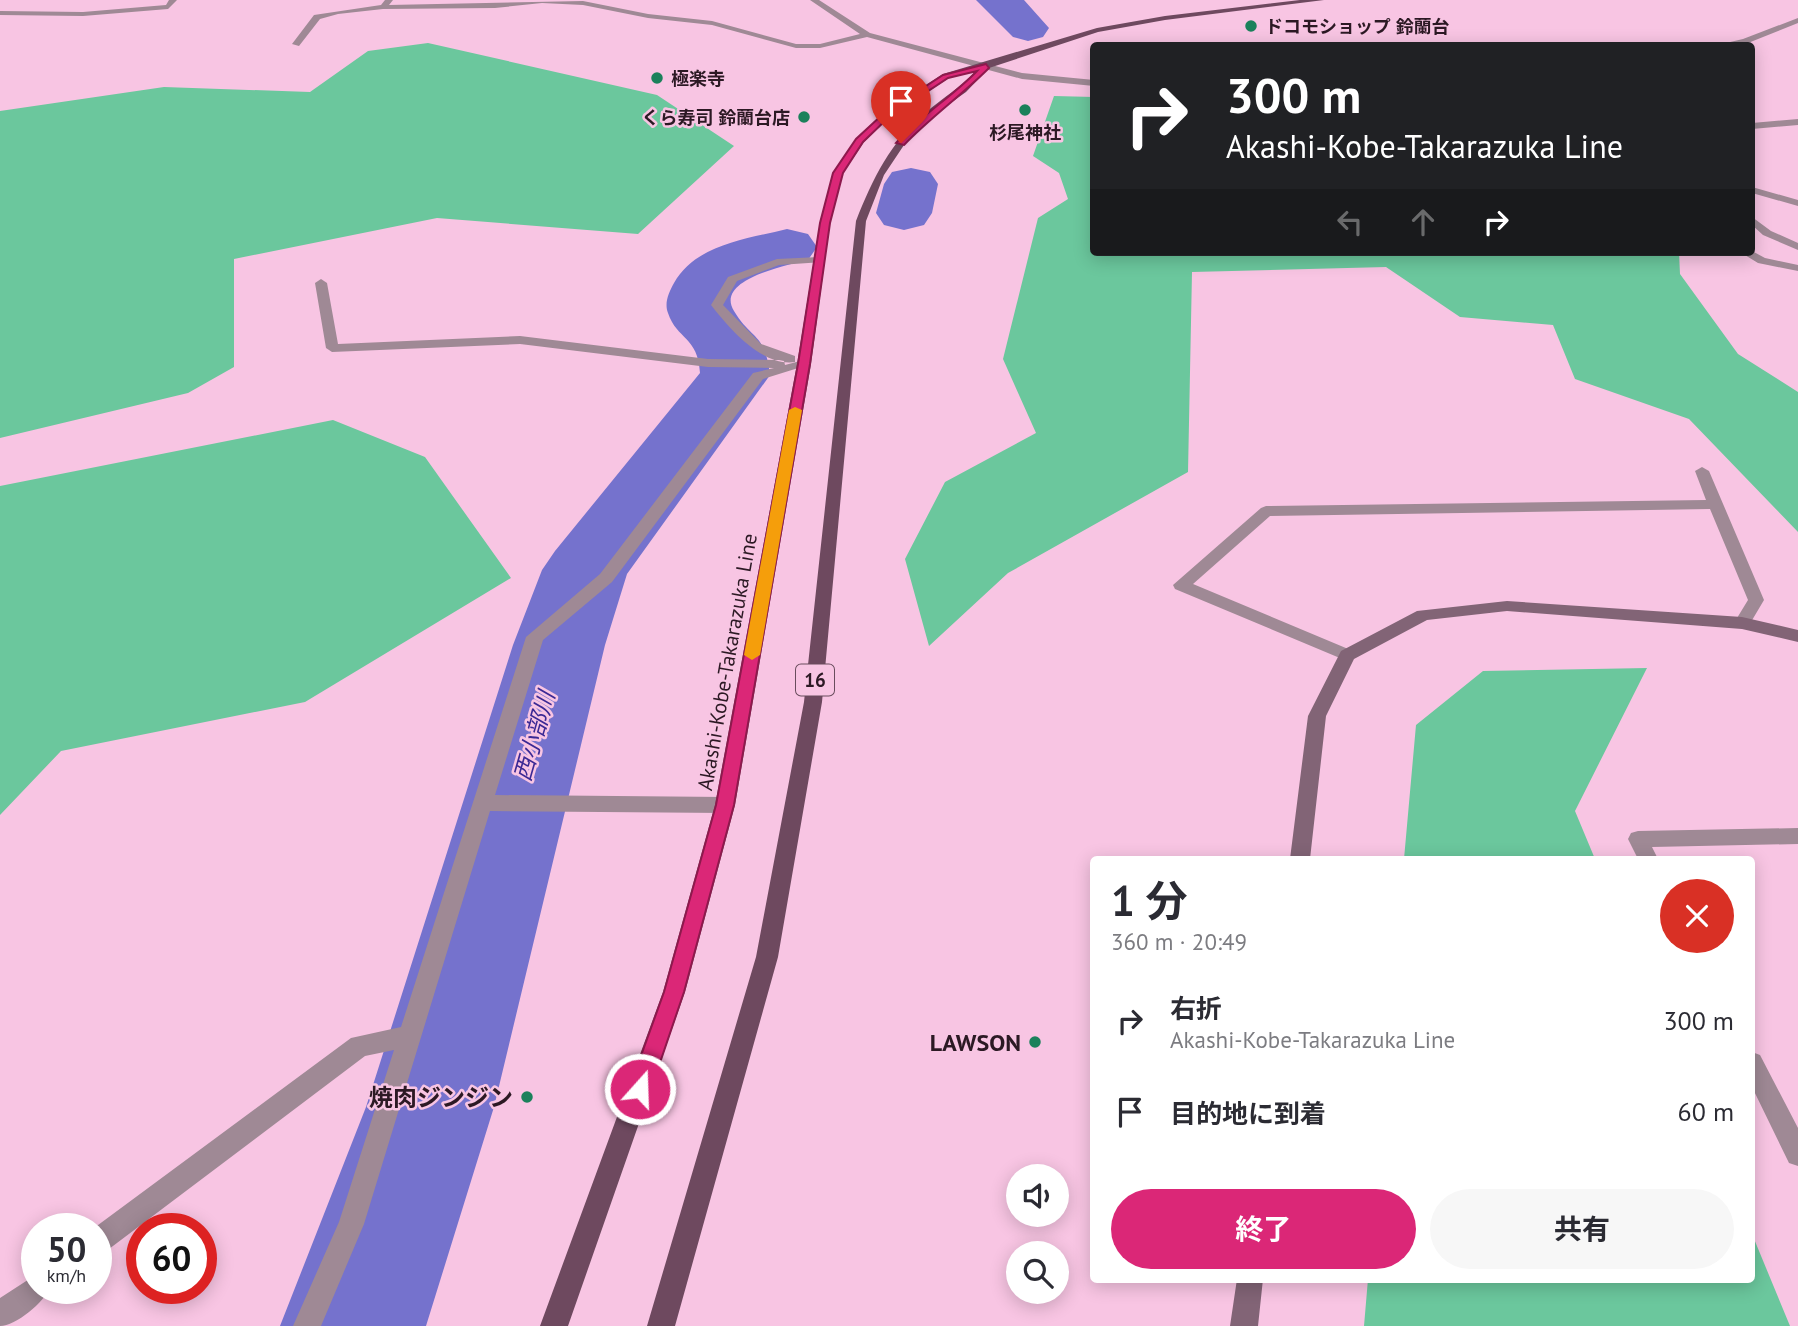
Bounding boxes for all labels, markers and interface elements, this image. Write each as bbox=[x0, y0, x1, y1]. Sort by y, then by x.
place label: ドコモショップ 鈴蘭台 bbox=[1265, 15, 1450, 38]
marker: ドコモショップ 鈴蘭台 bbox=[1243, 18, 1259, 34]
text: 300 m bbox=[1226, 63, 1361, 127]
place label: 極楽寺 bbox=[671, 67, 725, 90]
marker: 極楽寺 bbox=[649, 70, 665, 86]
icon: right bbox=[1111, 70, 1202, 161]
pin bbox=[871, 71, 931, 143]
icon: arrive bbox=[882, 82, 920, 120]
marker: 杉尾神社 bbox=[1017, 102, 1033, 118]
place label: くら寿司 鈴蘭台店 bbox=[641, 106, 790, 129]
marker: くら寿司 鈴蘭台店 bbox=[796, 109, 812, 125]
place label: 杉尾神社 bbox=[989, 121, 1061, 144]
text: Akashi-Kobe-Takarazuka Line bbox=[1226, 125, 1623, 167]
icon: left bbox=[1331, 203, 1369, 241]
icon: ahead bbox=[1404, 203, 1442, 241]
icon: right bbox=[1477, 203, 1515, 241]
street label: Akashi-Kobe-Takarazuka Line bbox=[691, 531, 763, 793]
road number: 16 bbox=[796, 664, 834, 695]
water label: 西小部川 bbox=[507, 685, 561, 784]
text: 1 分 bbox=[1111, 873, 1187, 928]
button: close bbox=[1660, 879, 1734, 953]
text: 360 m · 20:49 bbox=[1111, 927, 1247, 956]
text: 右折 bbox=[1170, 992, 1222, 1025]
icon: right bbox=[1111, 1002, 1149, 1040]
text: 300 m bbox=[1663, 1004, 1734, 1037]
text: Akashi-Kobe-Takarazuka Line bbox=[1170, 1025, 1455, 1054]
place label: LAWSON bbox=[930, 1027, 1021, 1058]
marker: LAWSON bbox=[1027, 1034, 1043, 1050]
position arrow bbox=[603, 1052, 677, 1126]
place label: 焼肉ジンジン bbox=[369, 1082, 513, 1113]
marker: 焼肉ジンジン bbox=[519, 1089, 535, 1105]
icon: arrive bbox=[1111, 1093, 1149, 1131]
text: 60 m bbox=[1678, 1095, 1734, 1128]
text: 目的地に到着 bbox=[1170, 1097, 1326, 1130]
map controls bbox=[1006, 1164, 1069, 1304]
button: sound bbox=[1006, 1164, 1069, 1227]
button: 終了 bbox=[1111, 1189, 1416, 1269]
button: 共有 bbox=[1430, 1189, 1734, 1269]
speed limit sign: 60 bbox=[126, 1213, 217, 1304]
text: 50 bbox=[47, 1226, 86, 1272]
button: search bbox=[1006, 1241, 1069, 1304]
text: km/h bbox=[47, 1264, 86, 1287]

